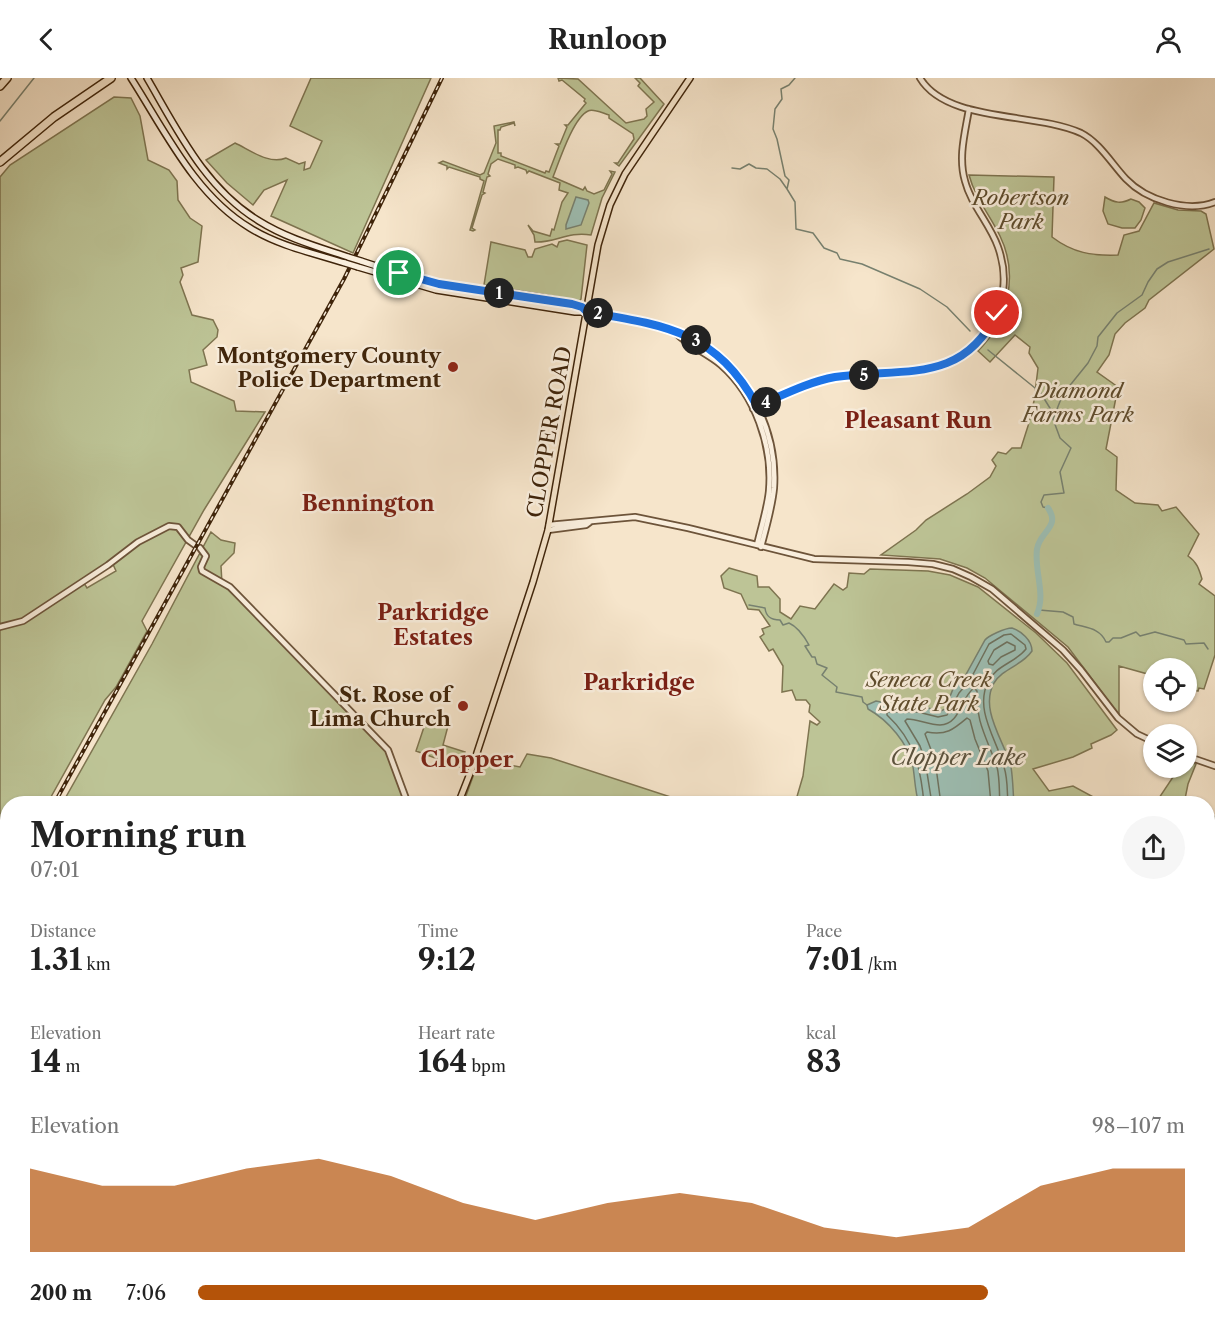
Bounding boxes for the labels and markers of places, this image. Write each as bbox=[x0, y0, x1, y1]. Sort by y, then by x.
pin bbox=[373, 247, 424, 298]
pin: 1 bbox=[484, 278, 514, 308]
pin bbox=[971, 287, 1022, 338]
pin: 2 bbox=[583, 298, 613, 328]
pin: 3 bbox=[681, 325, 711, 355]
place label: Montgomery County Police Department bbox=[217, 343, 442, 392]
marker: Montgomery County Police Department bbox=[446, 360, 460, 374]
pin: 5 bbox=[849, 360, 879, 390]
pin: 4 bbox=[751, 387, 781, 417]
place label: St. Rose of Lima Church bbox=[310, 682, 454, 731]
marker: St. Rose of Lima Church bbox=[456, 699, 470, 713]

